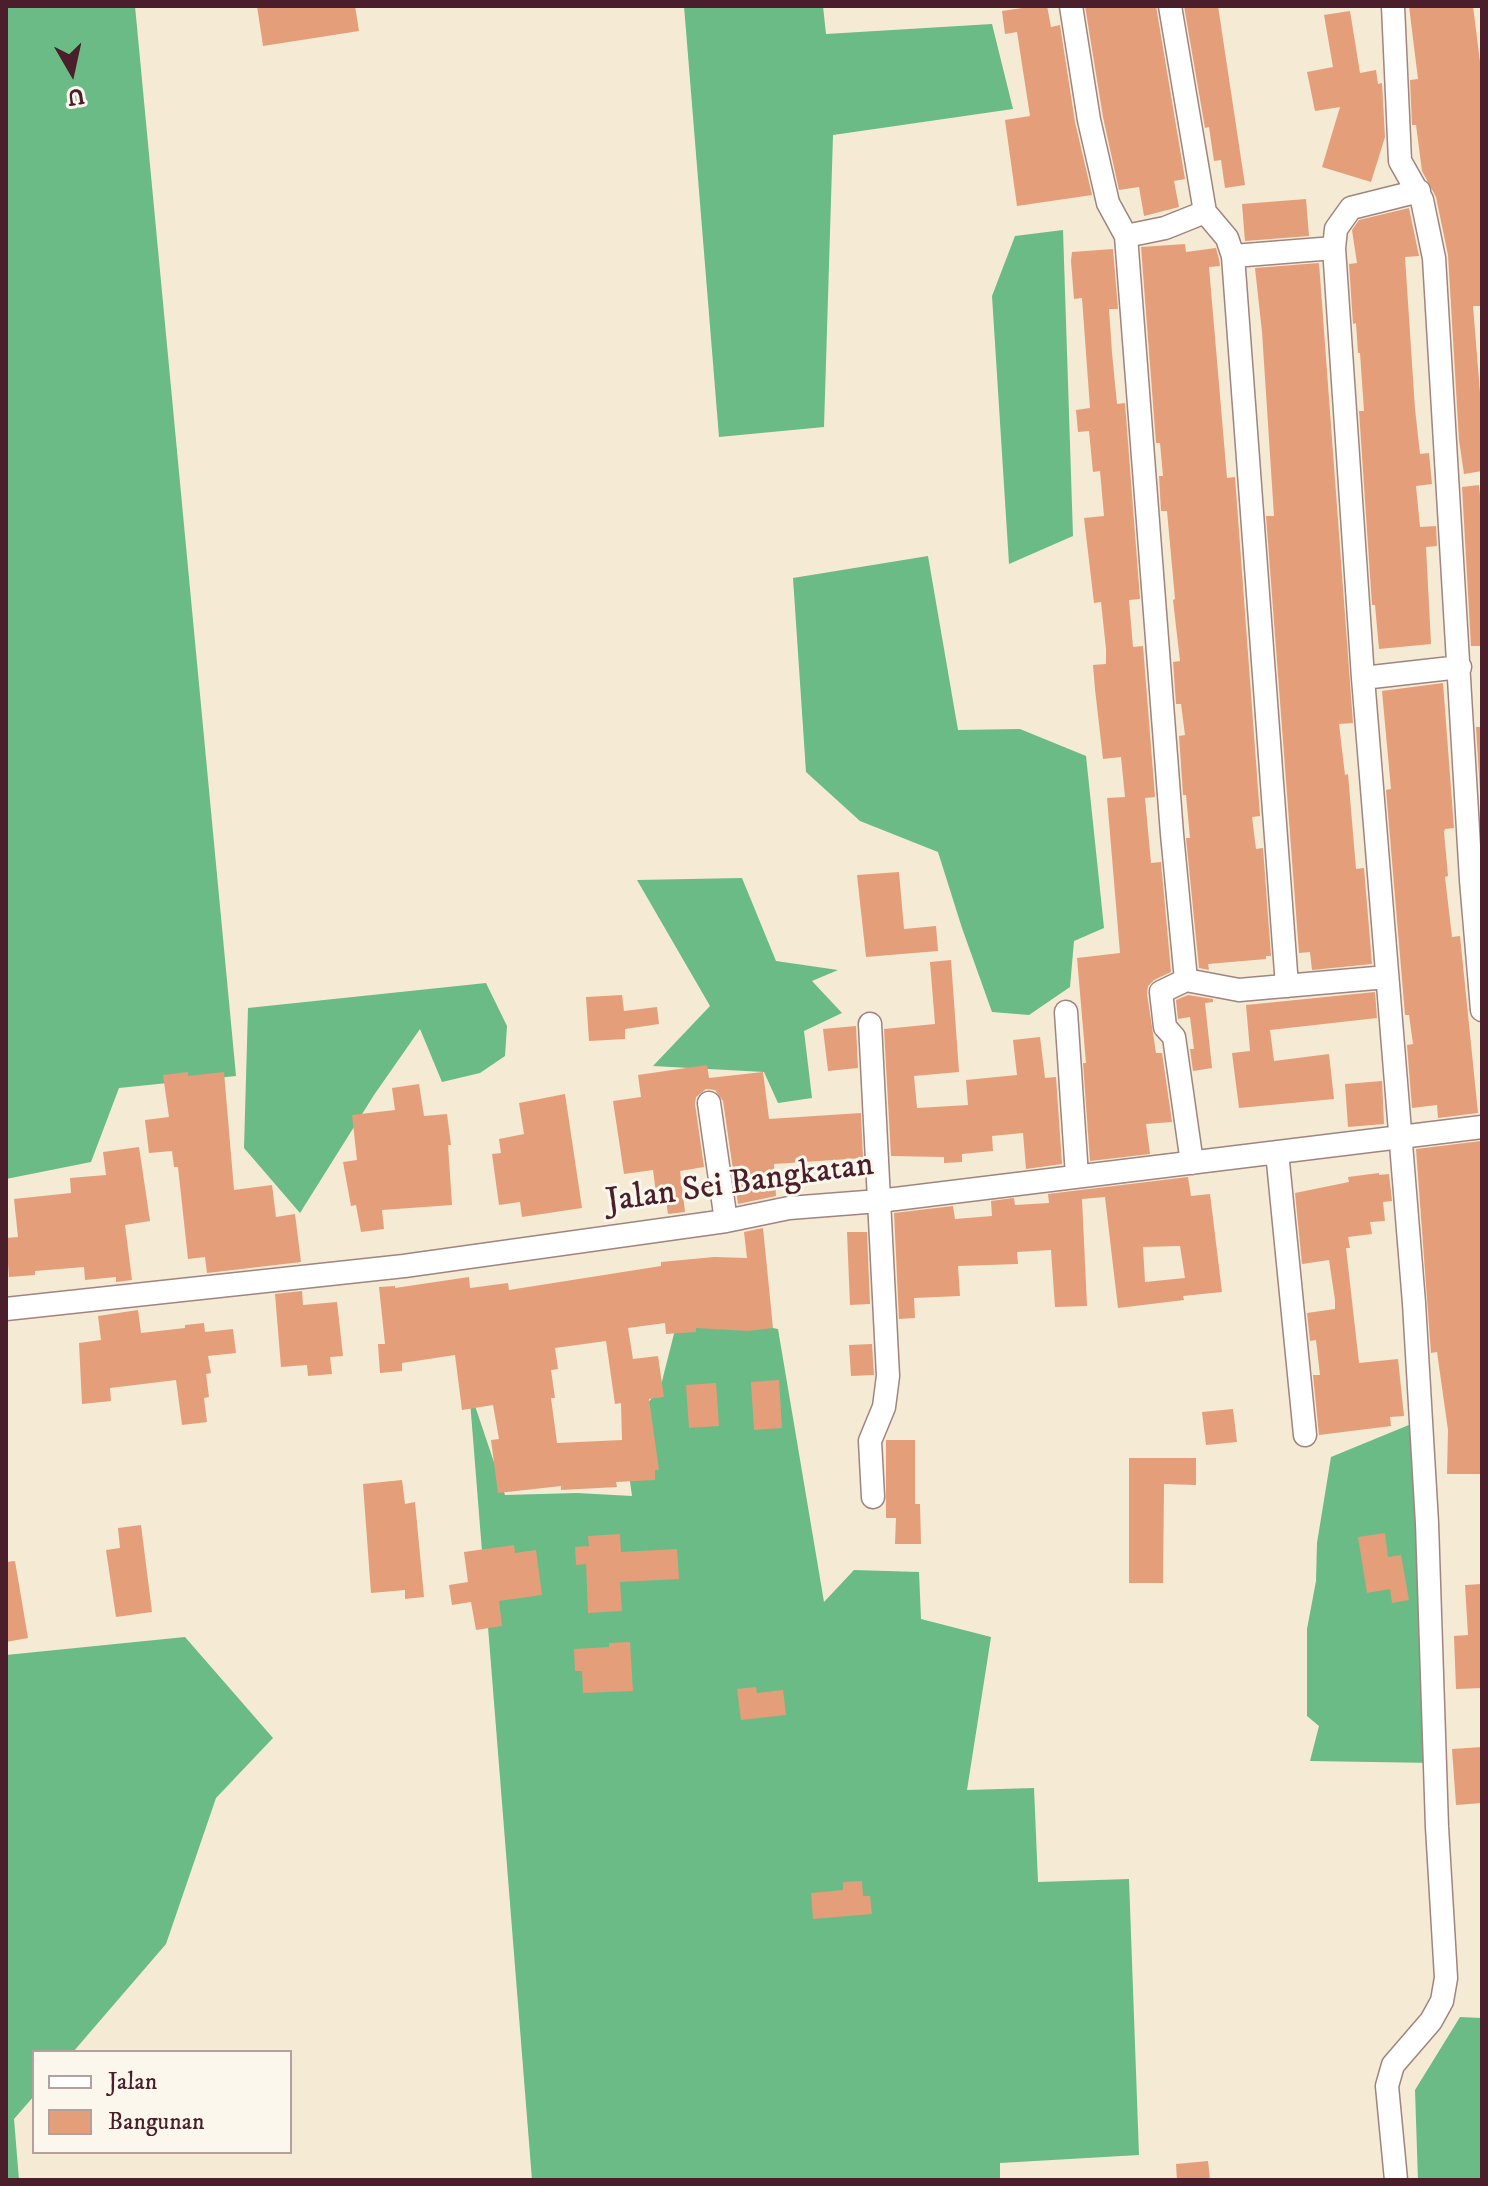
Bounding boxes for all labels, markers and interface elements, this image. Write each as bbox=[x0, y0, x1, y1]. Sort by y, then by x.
north arrow bbox=[32, 32, 112, 112]
text: U bbox=[65, 82, 86, 111]
street label: Jalan Sei Bangkatan bbox=[604, 1146, 876, 1224]
legend bbox=[32, 2050, 292, 2154]
text: Jalan bbox=[108, 2067, 157, 2097]
text: Bangunan bbox=[108, 2107, 204, 2137]

